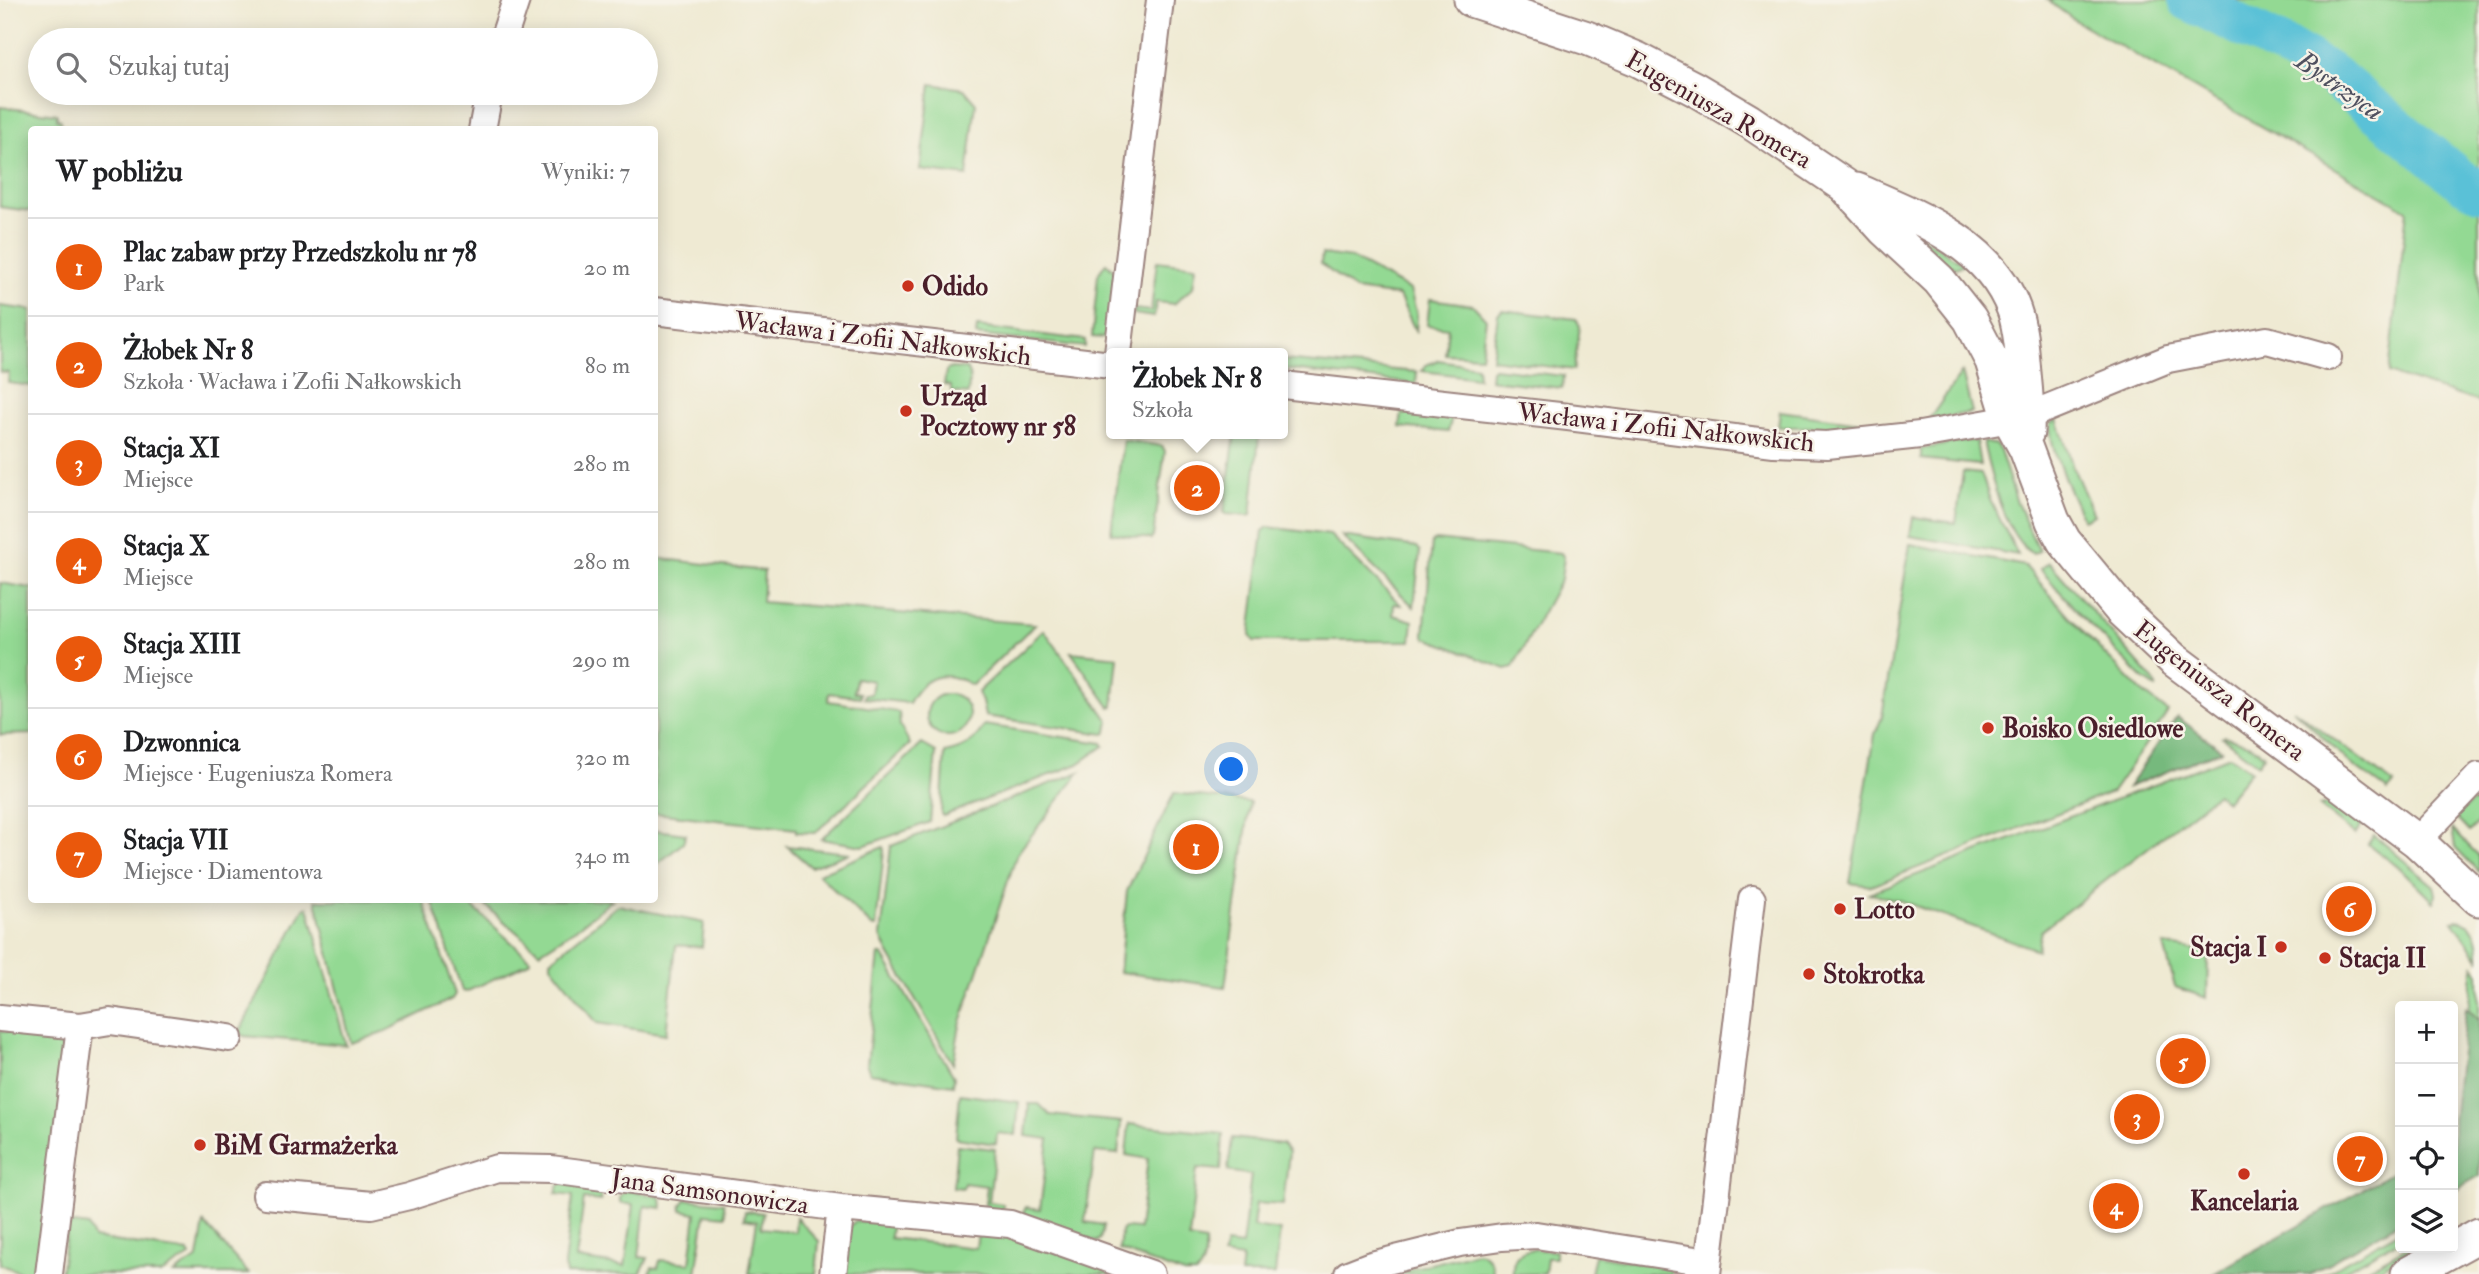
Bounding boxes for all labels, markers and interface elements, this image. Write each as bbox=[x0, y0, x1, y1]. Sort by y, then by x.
search box bbox=[28, 28, 658, 105]
water label: Bystrzyca bbox=[2287, 42, 2390, 129]
street label: Eugeniusza Romera bbox=[1620, 44, 1817, 176]
icon: search bbox=[52, 48, 90, 86]
text: Szukaj tutaj bbox=[108, 51, 230, 83]
text: W pobliżu bbox=[56, 153, 183, 190]
text: Wyniki: 7 bbox=[541, 157, 630, 186]
text: Plac zabaw przy Przedszkolu nr 78 bbox=[123, 237, 477, 269]
text: 1 bbox=[75, 253, 83, 282]
text: 20 m bbox=[584, 253, 630, 282]
text: Park bbox=[123, 269, 165, 298]
place label: Odido bbox=[922, 271, 989, 303]
marker: Odido bbox=[900, 278, 916, 294]
street label: Wacława i Zofii Nałkowskich bbox=[732, 305, 1033, 373]
text: Żłobek Nr 8 bbox=[123, 335, 253, 367]
popup bbox=[1106, 348, 1288, 439]
text: 2 bbox=[73, 351, 85, 380]
text: 80 m bbox=[585, 351, 630, 380]
text: Żłobek Nr 8 bbox=[1132, 363, 1262, 395]
text: Szkoła · Wacława i Zofii Nałkowskich bbox=[123, 367, 462, 396]
place label: Urząd Pocztowy nr 58 bbox=[920, 381, 1076, 444]
text: Szkoła bbox=[1132, 395, 1193, 424]
street label: Wacława i Zofii Nałkowskich bbox=[1515, 396, 1816, 460]
marker: Urząd Pocztowy nr 58 bbox=[898, 403, 914, 419]
text: Stacja XI bbox=[123, 433, 220, 465]
text: 3 bbox=[75, 449, 83, 478]
text: 280 m bbox=[573, 449, 630, 478]
pin: 2 bbox=[1174, 462, 1220, 514]
text: Miejsce bbox=[123, 465, 193, 494]
text: Stacja X bbox=[123, 531, 209, 563]
text: 4 bbox=[73, 547, 85, 576]
text: 280 m bbox=[573, 547, 630, 576]
text: Miejsce bbox=[123, 563, 193, 592]
street label: Eugeniusza Romera bbox=[2127, 614, 2312, 768]
text: Stacja XIII bbox=[123, 629, 241, 661]
text: 5 bbox=[74, 645, 84, 674]
text: 290 m bbox=[572, 645, 630, 674]
text: Miejsce bbox=[123, 661, 193, 690]
place label: Boisko Osiedlowe bbox=[2002, 713, 2184, 745]
marker: Boisko Osiedlowe bbox=[1980, 720, 1996, 736]
text: Dzwonnica bbox=[123, 727, 240, 759]
text: 6 bbox=[73, 743, 85, 772]
text: 320 m bbox=[575, 743, 630, 772]
your location bbox=[1214, 752, 1248, 786]
text: Miejsce · Eugeniusza Romera bbox=[123, 759, 392, 788]
pin: 1 bbox=[1173, 821, 1219, 873]
text: Stacja VII bbox=[123, 825, 229, 857]
text: 7 bbox=[74, 841, 84, 870]
text: 340 m bbox=[574, 841, 630, 870]
text: Miejsce · Diamentowa bbox=[123, 857, 323, 886]
pin: 6 bbox=[2326, 883, 2372, 935]
place label: Lotto bbox=[1854, 894, 1915, 926]
marker: Lotto bbox=[1832, 901, 1848, 917]
place label: Stacja I bbox=[2190, 932, 2267, 964]
marker: Stacja I bbox=[2273, 939, 2289, 955]
place label: Stacja II bbox=[2339, 943, 2426, 975]
marker: Stacja II bbox=[2317, 950, 2333, 966]
place label: Stokrotka bbox=[1823, 959, 1925, 991]
marker: Stokrotka bbox=[1801, 966, 1817, 982]
map controls bbox=[2395, 1001, 2458, 1253]
button: + bbox=[2395, 1001, 2458, 1064]
pin: 5 bbox=[2160, 1035, 2206, 1087]
button: − bbox=[2395, 1064, 2458, 1127]
pin: 3 bbox=[2114, 1091, 2160, 1143]
button: locate bbox=[2395, 1127, 2458, 1190]
place label: BiM Garmażerka bbox=[214, 1130, 399, 1162]
pin: 7 bbox=[2337, 1133, 2383, 1185]
marker: BiM Garmażerka bbox=[192, 1137, 208, 1153]
street label: Jana Samsonowicza bbox=[608, 1162, 811, 1222]
marker: Kancelaria bbox=[2236, 1166, 2252, 1182]
pin: 4 bbox=[2093, 1180, 2139, 1232]
place label: Kancelaria bbox=[2190, 1186, 2299, 1218]
button: layers bbox=[2395, 1190, 2458, 1253]

